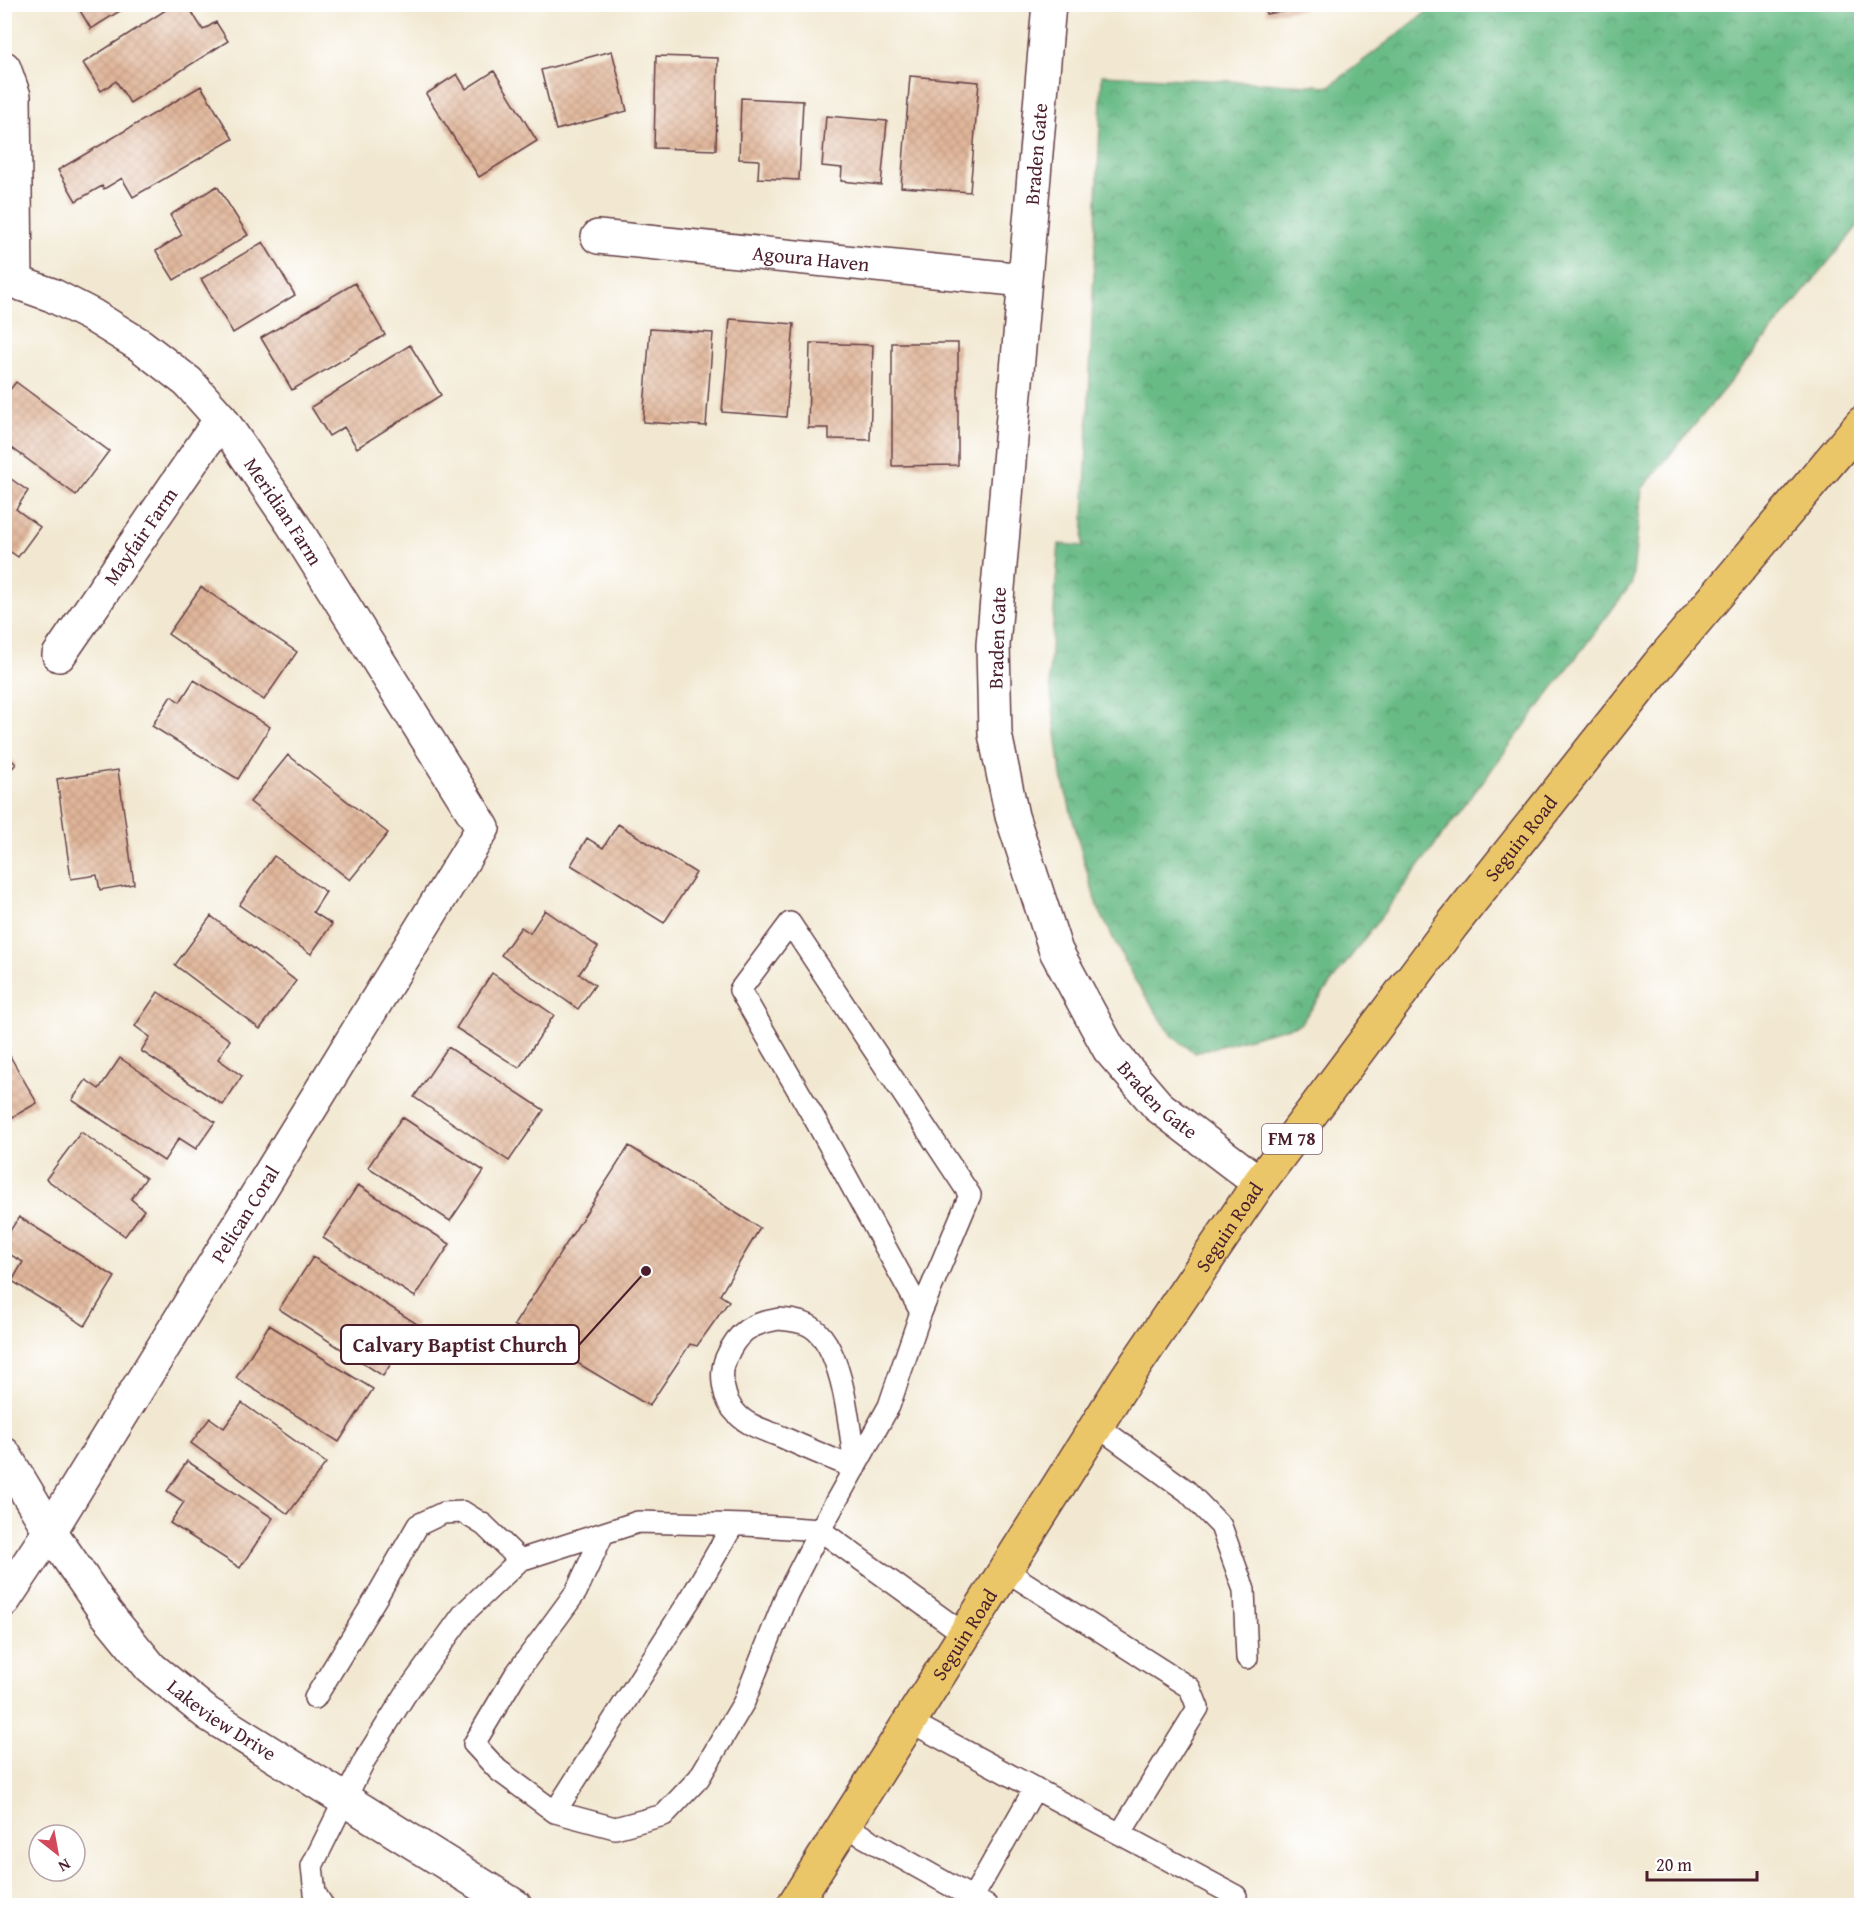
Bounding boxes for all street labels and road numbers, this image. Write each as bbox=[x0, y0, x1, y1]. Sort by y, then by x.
street label: Braden Gate bbox=[1017, 102, 1054, 206]
street label: Agoura Haven bbox=[751, 238, 871, 278]
street label: Meridian Farm bbox=[237, 451, 330, 571]
street label: Mayfair Farm bbox=[96, 481, 184, 591]
street label: Braden Gate bbox=[980, 586, 1013, 690]
street label: Seguin Road bbox=[1477, 788, 1564, 887]
street label: Braden Gate bbox=[1111, 1054, 1204, 1145]
road number: FM 78 bbox=[1262, 1124, 1322, 1154]
street label: Pelican Coral bbox=[203, 1159, 286, 1268]
street label: Seguin Road bbox=[1188, 1176, 1270, 1278]
street label: Seguin Road bbox=[924, 1583, 1004, 1686]
street label: Lakeview Drive bbox=[161, 1672, 282, 1767]

